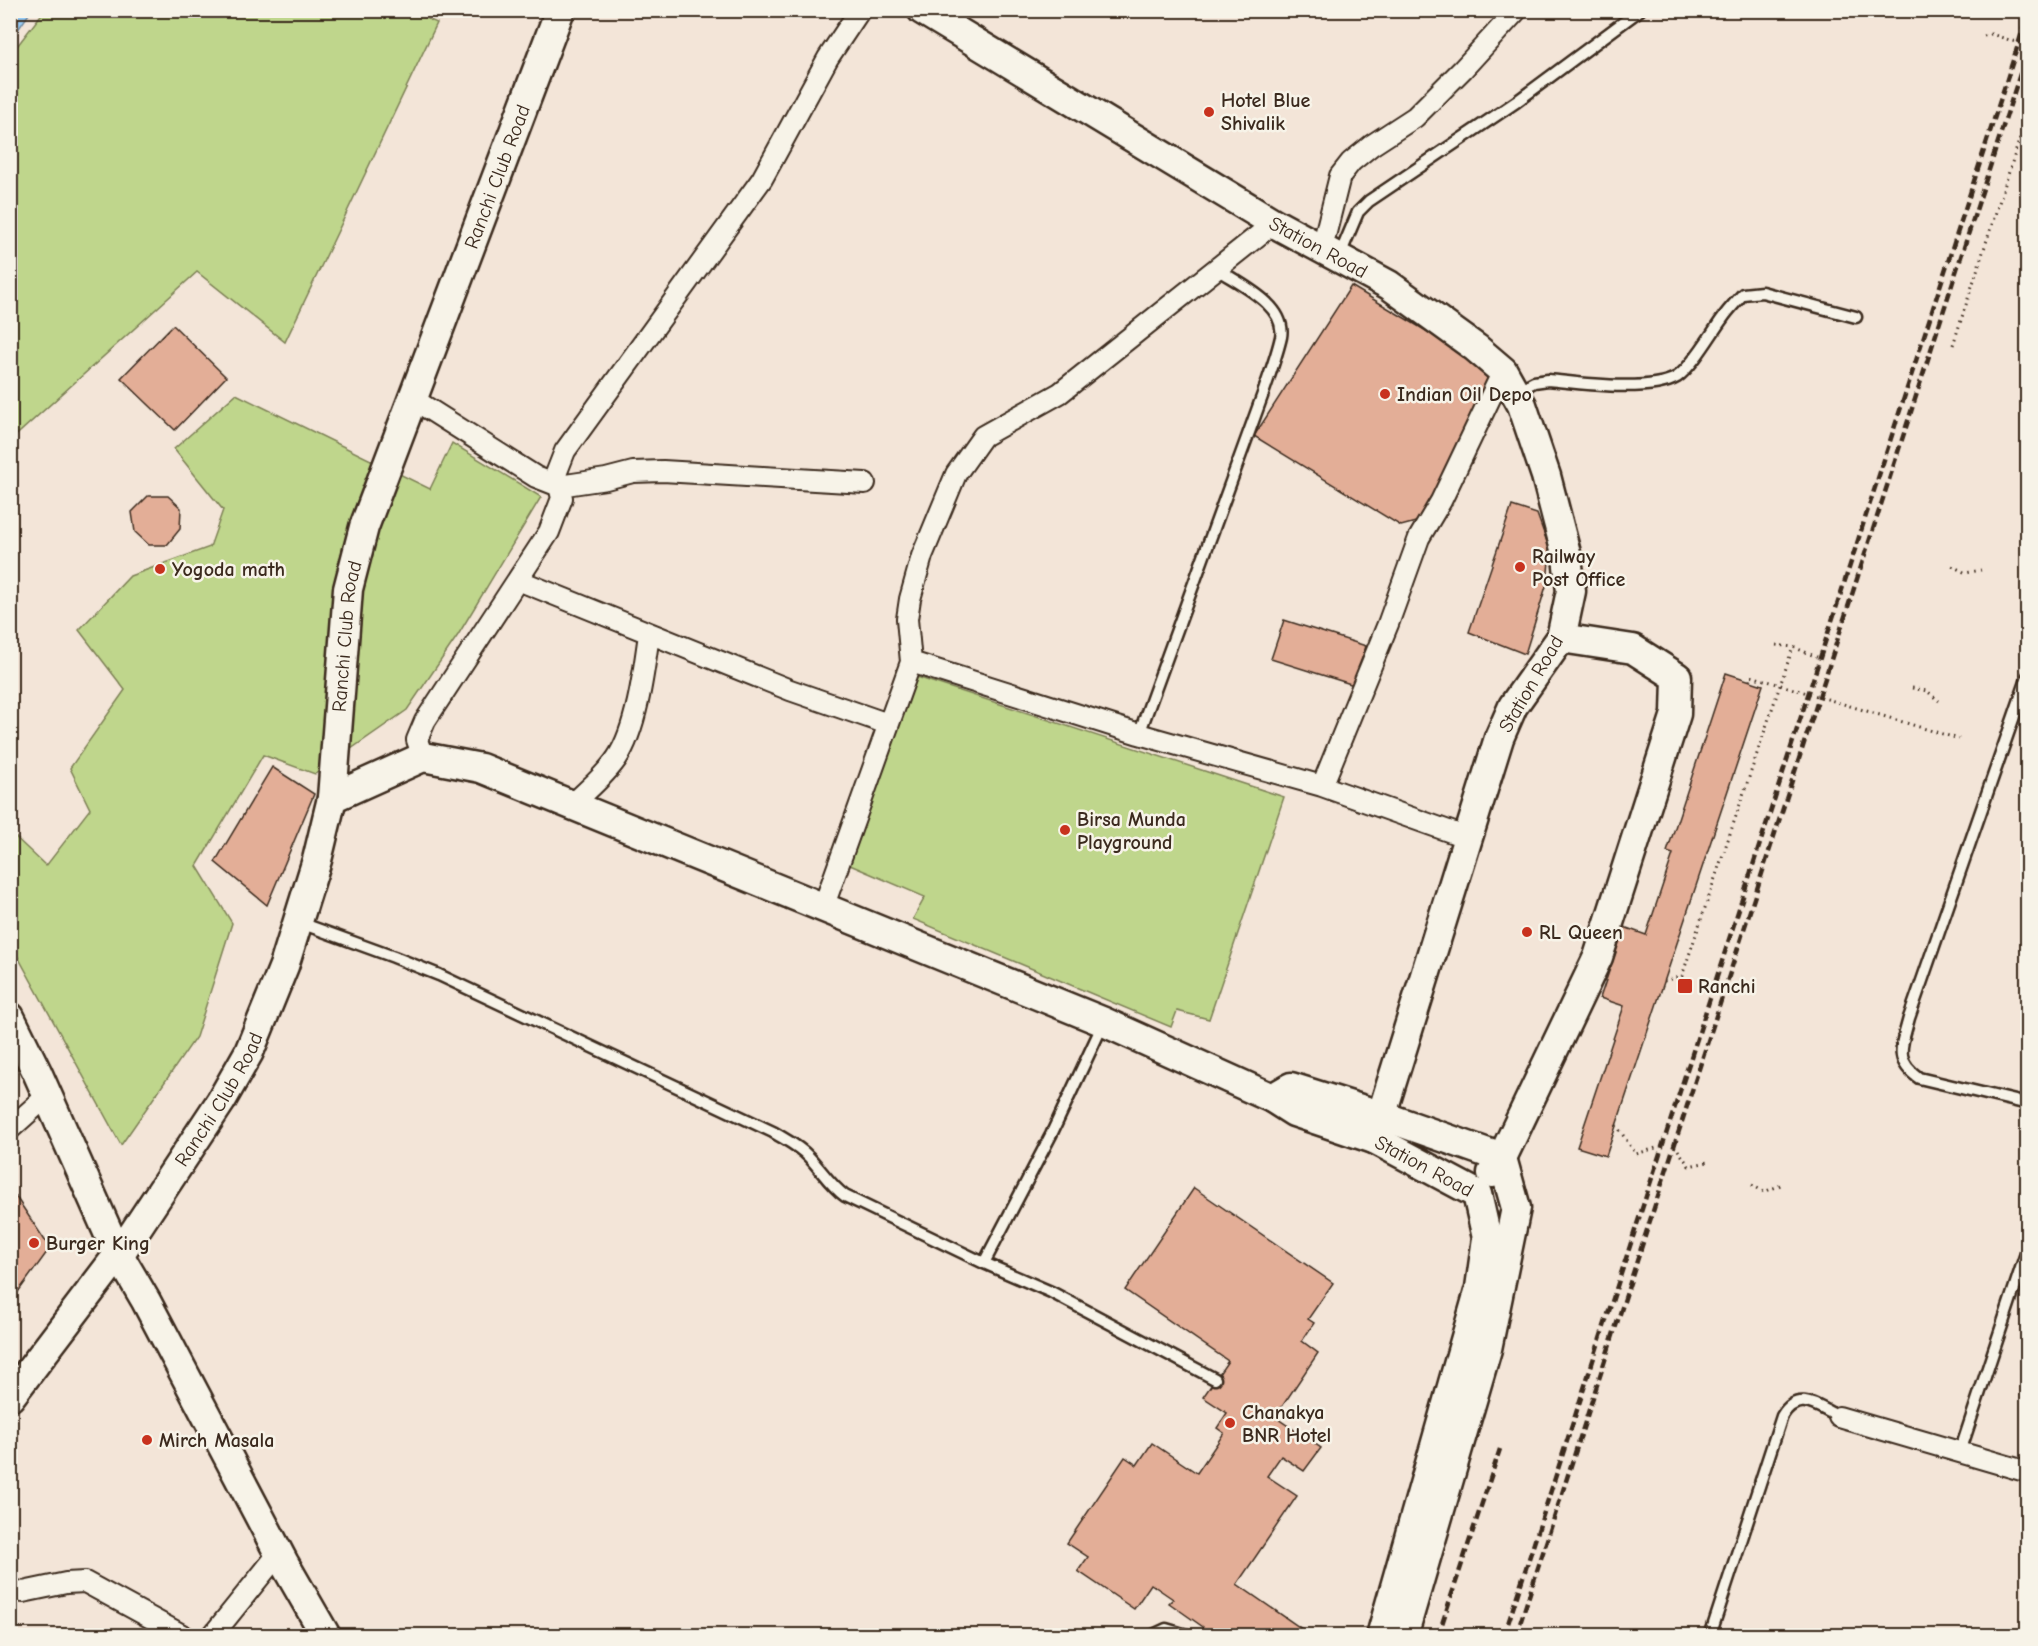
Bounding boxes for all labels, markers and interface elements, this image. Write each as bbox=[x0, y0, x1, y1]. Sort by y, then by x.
place label: Hotel Blue Shivalik bbox=[1221, 89, 1311, 135]
street label: Ranchi Club Road bbox=[459, 101, 535, 252]
marker: Hotel Blue Shivalik bbox=[1202, 105, 1216, 119]
street label: Station Road bbox=[1265, 211, 1372, 283]
place label: Indian Oil Depo bbox=[1397, 383, 1532, 406]
marker: Indian Oil Depo bbox=[1378, 387, 1392, 401]
place label: Railway Post Office bbox=[1532, 545, 1625, 591]
place label: Yogoda math bbox=[172, 558, 285, 581]
street label: Ranchi Club Road bbox=[327, 558, 366, 713]
marker: Railway Post Office bbox=[1513, 560, 1527, 574]
marker: Yogoda math bbox=[153, 562, 167, 576]
street label: Station Road bbox=[1494, 631, 1568, 737]
place label: Birsa Munda Playground bbox=[1077, 808, 1186, 854]
marker: Birsa Munda Playground bbox=[1058, 823, 1072, 837]
place label: RL Queen bbox=[1539, 921, 1623, 944]
marker: RL Queen bbox=[1520, 925, 1534, 939]
place label: Ranchi bbox=[1698, 975, 1756, 998]
marker: Ranchi bbox=[1676, 977, 1694, 995]
street label: Ranchi Club Road bbox=[170, 1029, 267, 1170]
street label: Station Road bbox=[1371, 1130, 1477, 1202]
place label: Burger King bbox=[46, 1232, 150, 1255]
marker: Burger King bbox=[27, 1236, 41, 1250]
place label: Chanakya BNR Hotel bbox=[1242, 1401, 1331, 1447]
marker: Chanakya BNR Hotel bbox=[1223, 1416, 1237, 1430]
place label: Mirch Masala bbox=[159, 1429, 274, 1452]
marker: Mirch Masala bbox=[140, 1433, 154, 1447]

